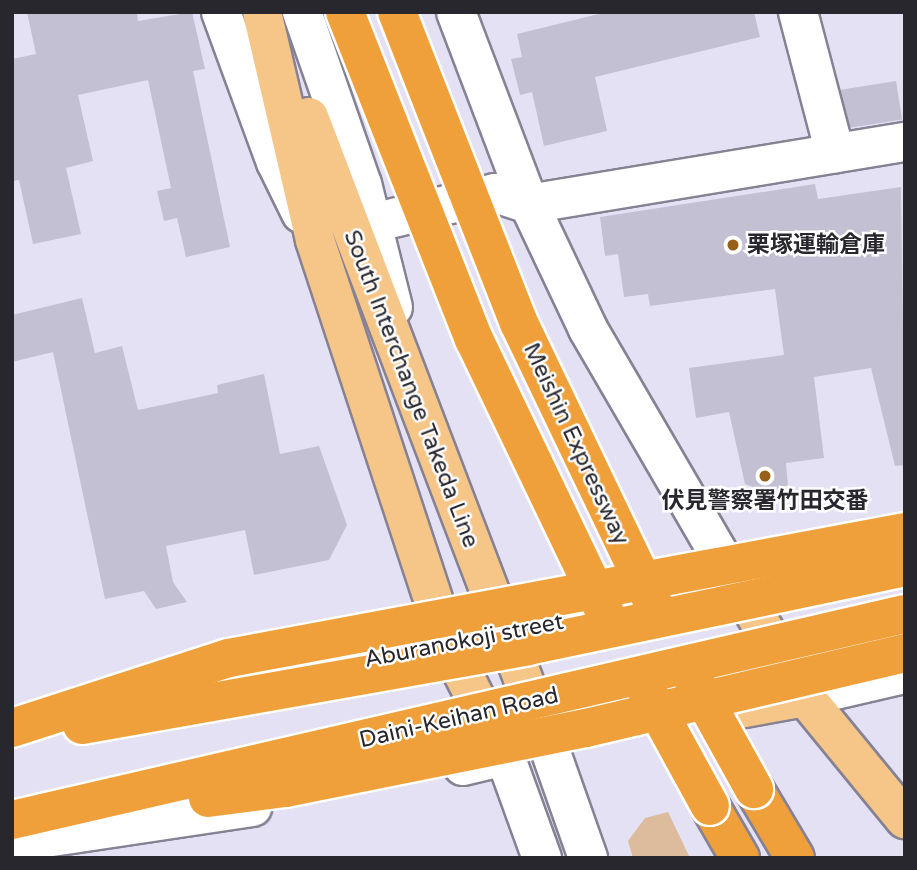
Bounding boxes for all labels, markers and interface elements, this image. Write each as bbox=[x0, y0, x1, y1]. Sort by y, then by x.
street label: South Interchange Takeda Line bbox=[338, 226, 484, 552]
place label: 栗塚運輸倉庫 bbox=[747, 231, 885, 259]
marker: 栗塚運輸倉庫 bbox=[725, 237, 741, 253]
street label: Meishin Expressway bbox=[517, 339, 635, 549]
marker: 伏見警察署竹田交番 bbox=[757, 468, 773, 484]
place label: 伏見警察署竹田交番 bbox=[662, 487, 868, 515]
street label: Aburanokoji street bbox=[362, 608, 566, 674]
street label: Daini-Keihan Road bbox=[357, 682, 561, 754]

